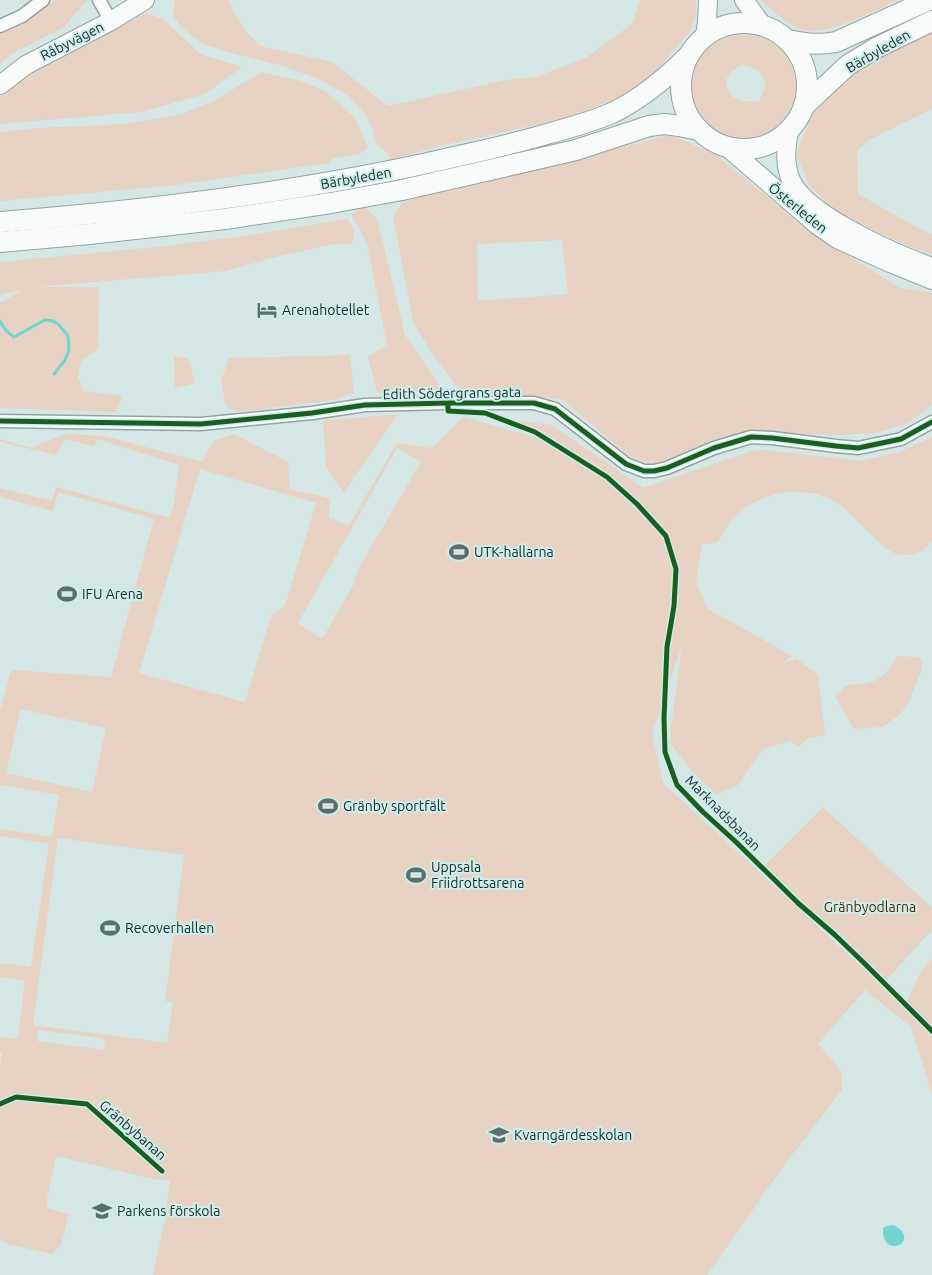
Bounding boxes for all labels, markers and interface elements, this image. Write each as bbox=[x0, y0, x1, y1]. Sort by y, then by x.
street label: Råbyvägen bbox=[38, 18, 106, 64]
street label: Bärbyleden bbox=[843, 26, 913, 76]
street label: Bärbyleden bbox=[319, 164, 393, 192]
street label: Österleden bbox=[765, 179, 831, 236]
hotel icon: Arenahotellet bbox=[256, 299, 278, 321]
place label: Arenahotellet bbox=[282, 302, 370, 318]
street label: Edith Södergrans gata bbox=[383, 384, 521, 402]
sports icon: UTK-hallarna bbox=[448, 541, 470, 563]
place label: UTK-hallarna bbox=[474, 544, 554, 560]
sports icon: IFU Arena bbox=[56, 583, 78, 605]
place label: IFU Arena bbox=[82, 586, 143, 602]
street label: Marknadsbanan bbox=[682, 772, 764, 854]
sports icon: Gränby sportfält bbox=[317, 795, 339, 817]
place label: Gränby sportfält bbox=[343, 798, 446, 814]
place label: Uppsala Friidrottsarena bbox=[431, 859, 524, 891]
sports icon: Uppsala Friidrottsarena bbox=[405, 864, 427, 886]
park label: Gränbyodlarna bbox=[824, 899, 916, 915]
sports icon: Recoverhallen bbox=[99, 917, 121, 939]
place label: Recoverhallen bbox=[125, 920, 214, 936]
street label: Gränbybanan bbox=[96, 1097, 170, 1163]
school or university icon: Kvarngärdesskolan bbox=[488, 1124, 510, 1146]
place label: Kvarngärdesskolan bbox=[514, 1127, 632, 1143]
school or university icon: Parkens förskola bbox=[91, 1200, 113, 1222]
place label: Parkens förskola bbox=[117, 1203, 220, 1219]

